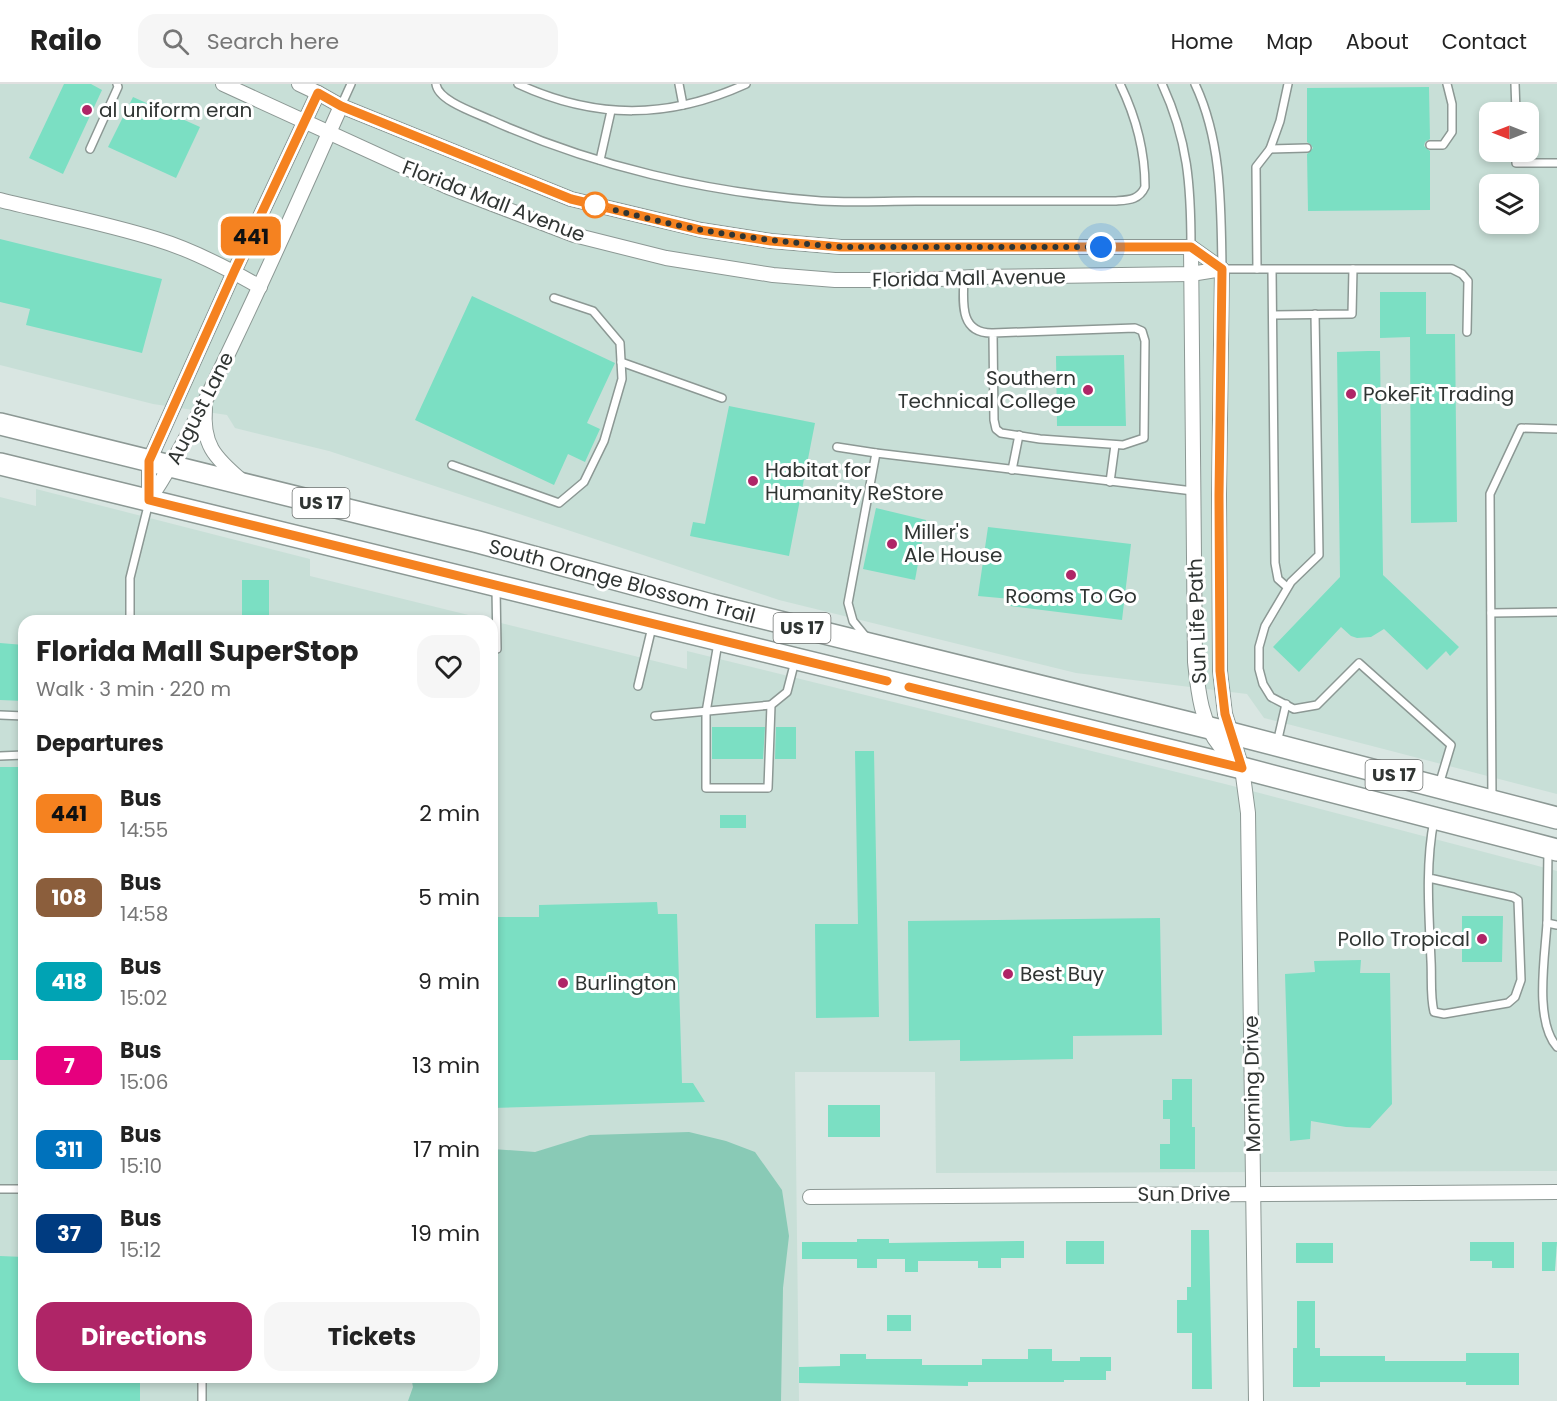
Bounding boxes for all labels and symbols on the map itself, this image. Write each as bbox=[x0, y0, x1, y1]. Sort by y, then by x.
place label: al uniform eran bbox=[99, 96, 252, 124]
north arrow bbox=[1479, 102, 1539, 162]
marker: al uniform eran bbox=[80, 103, 94, 117]
street label: Florida Mall Avenue bbox=[399, 153, 589, 249]
unlabelled marker bbox=[582, 192, 608, 218]
line badge: 441 bbox=[216, 216, 286, 256]
your location bbox=[1086, 232, 1116, 262]
street label: Florida Mall Avenue bbox=[872, 262, 1066, 294]
street label: August Lane bbox=[160, 347, 240, 469]
place label: Southern Technical College bbox=[898, 364, 1076, 415]
place label: PokeFit Trading bbox=[1363, 380, 1514, 408]
marker: Southern Technical College bbox=[1081, 383, 1095, 397]
marker: PokeFit Trading bbox=[1344, 387, 1358, 401]
place label: Habitat for Humanity ReStore bbox=[765, 456, 944, 507]
marker: Habitat for Humanity ReStore bbox=[746, 474, 760, 488]
road number: US 17 bbox=[292, 488, 350, 518]
place label: Miller's Ale House bbox=[904, 518, 1002, 569]
street label: South Orange Blossom Trail bbox=[486, 532, 758, 630]
marker: Miller's Ale House bbox=[885, 537, 899, 551]
street label: Sun Life Path bbox=[1181, 558, 1213, 684]
marker: Rooms To Go bbox=[1064, 568, 1078, 582]
place label: Rooms To Go bbox=[1005, 582, 1137, 610]
road number: US 17 bbox=[774, 613, 830, 643]
road number: US 17 bbox=[1366, 760, 1422, 790]
place label: Pollo Tropical bbox=[1338, 925, 1470, 953]
marker: Pollo Tropical bbox=[1475, 932, 1489, 946]
place label: Best Buy bbox=[1020, 960, 1104, 988]
marker: Best Buy bbox=[1001, 967, 1015, 981]
place label: Burlington bbox=[575, 969, 677, 997]
marker: Burlington bbox=[556, 976, 570, 990]
street label: Morning Drive bbox=[1237, 1015, 1267, 1153]
street label: Sun Drive bbox=[1138, 1180, 1230, 1208]

